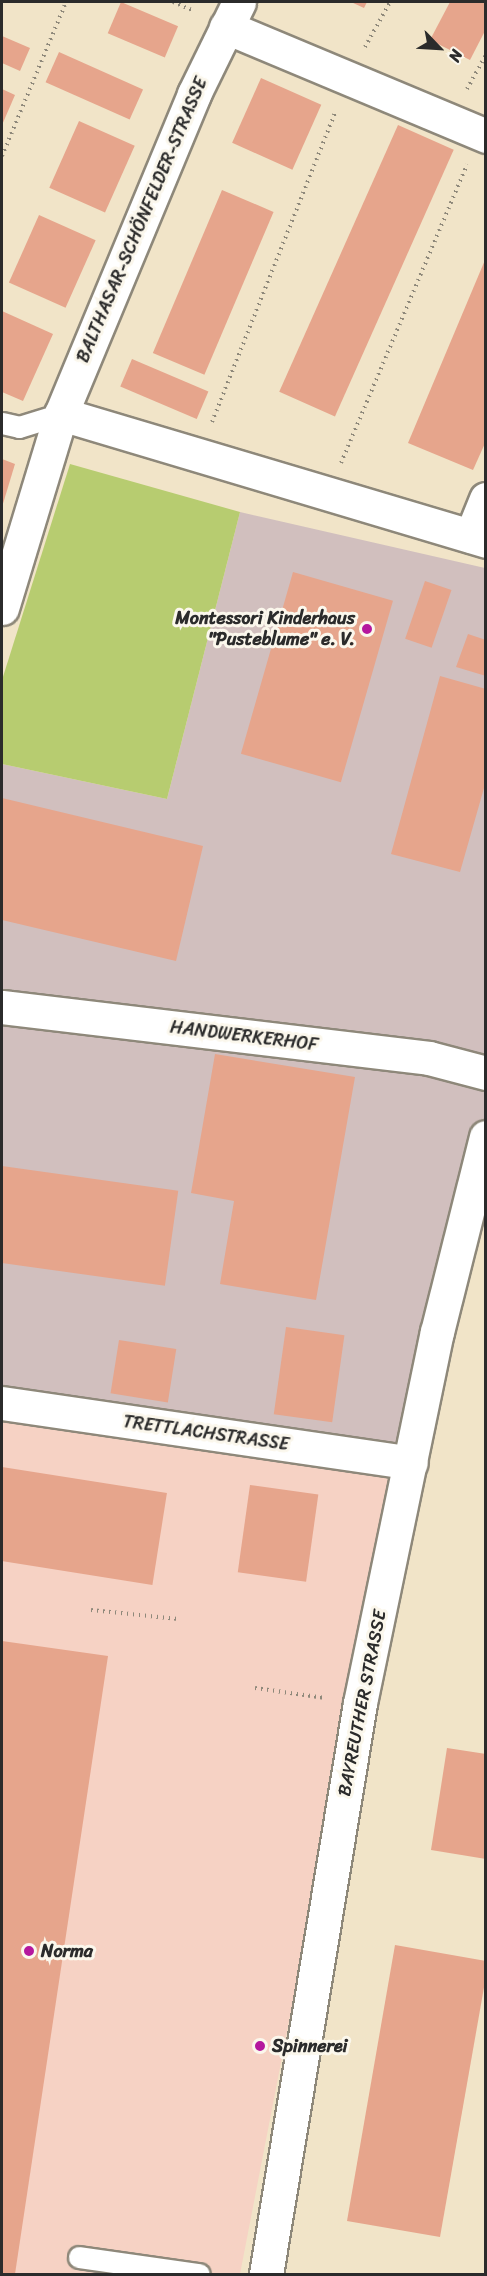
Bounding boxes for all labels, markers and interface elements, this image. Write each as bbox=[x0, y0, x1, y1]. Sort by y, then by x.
north arrow bbox=[409, 18, 469, 78]
text: N bbox=[440, 45, 471, 67]
street label: BALTHASAR-SCHÖNFELDER-STRASSE bbox=[72, 74, 212, 366]
place label: Montessori Kinderhaus "Pusteblume" e. V. bbox=[175, 608, 355, 650]
marker: Montessori Kinderhaus "Pusteblume" e. V. bbox=[360, 622, 374, 636]
street label: HANDWERKERHOF bbox=[169, 1016, 319, 1056]
street label: TRETTLACHSTRASSE bbox=[122, 1411, 290, 1455]
street label: BAYREUTHER STRASSE bbox=[333, 1608, 391, 1798]
place label: Norma bbox=[41, 1940, 93, 1962]
marker: Norma bbox=[22, 1944, 36, 1958]
place label: Spinnerei bbox=[272, 2035, 348, 2057]
marker: Spinnerei bbox=[253, 2039, 267, 2053]

